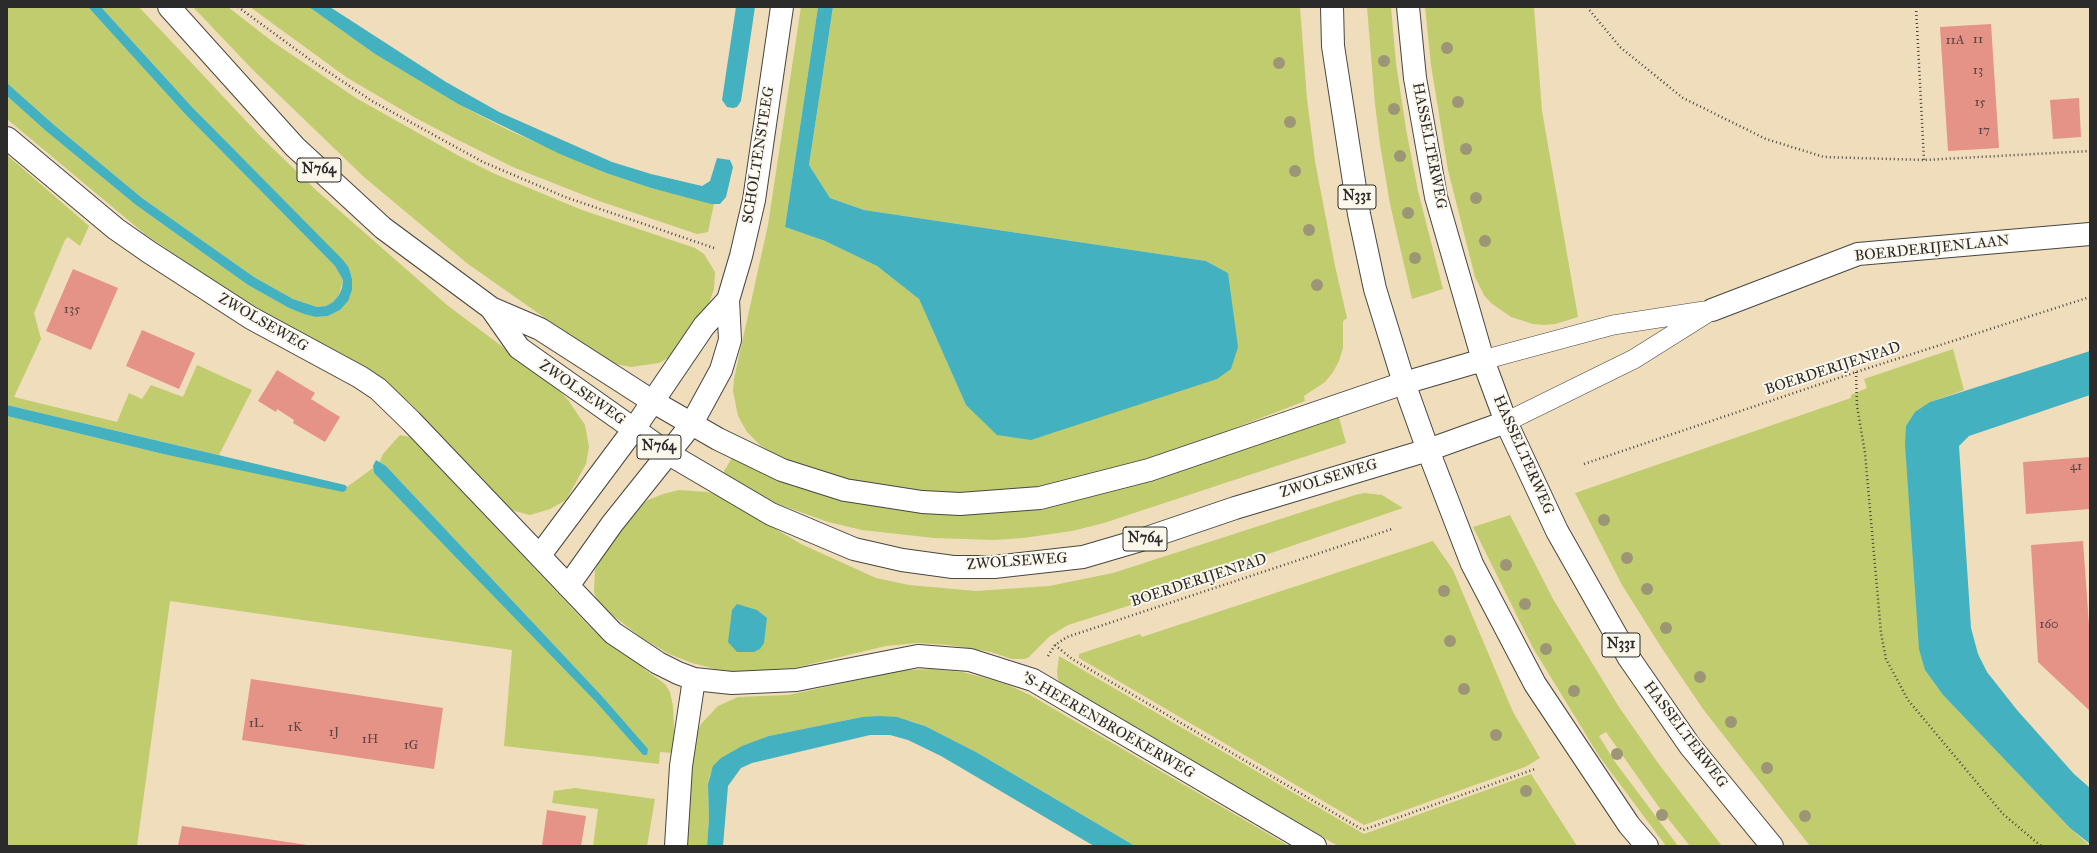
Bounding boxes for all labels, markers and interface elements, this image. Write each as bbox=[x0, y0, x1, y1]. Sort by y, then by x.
house number: 11 bbox=[1973, 32, 1983, 48]
house number: 11A bbox=[1945, 33, 1965, 49]
house number: 13 bbox=[1973, 63, 1983, 79]
street label: HASSELTERWEG bbox=[1408, 81, 1450, 211]
street label: SCHOLTENSTEEG bbox=[739, 85, 779, 225]
house number: 15 bbox=[1974, 95, 1986, 111]
house number: 17 bbox=[1978, 123, 1990, 139]
road number: N764 bbox=[297, 158, 341, 182]
road number: N331 bbox=[1338, 185, 1376, 209]
street label: BOERDERIJENLAAN bbox=[1854, 232, 2010, 266]
street label: ZWOLSEWEG bbox=[215, 290, 311, 356]
house number: 135 bbox=[64, 302, 80, 318]
street label: BOERDERIJENPAD bbox=[1763, 339, 1903, 399]
street label: ZWOLSEWEG bbox=[536, 357, 628, 429]
street label: HASSELTERWEG bbox=[1489, 393, 1557, 517]
road number: N764 bbox=[637, 435, 681, 459]
street label: ZWOLSEWEG bbox=[1278, 456, 1380, 502]
house number: 41 bbox=[2070, 459, 2082, 475]
road number: N764 bbox=[1123, 527, 1167, 551]
street label: ZWOLSEWEG bbox=[966, 550, 1068, 574]
street label: BOERDERIJENPAD bbox=[1129, 551, 1269, 611]
house number: 160 bbox=[2039, 617, 2059, 633]
road number: N331 bbox=[1602, 633, 1640, 657]
street label: 'S-HEERENBROEKERWEG bbox=[1018, 669, 1198, 783]
street label: HASSELTERWEG bbox=[1639, 678, 1731, 792]
house number: 1L bbox=[249, 716, 263, 732]
house number: 1K bbox=[288, 720, 302, 736]
house number: 1J bbox=[329, 725, 339, 741]
house number: 1H bbox=[362, 732, 378, 748]
house number: 1G bbox=[404, 738, 418, 754]

